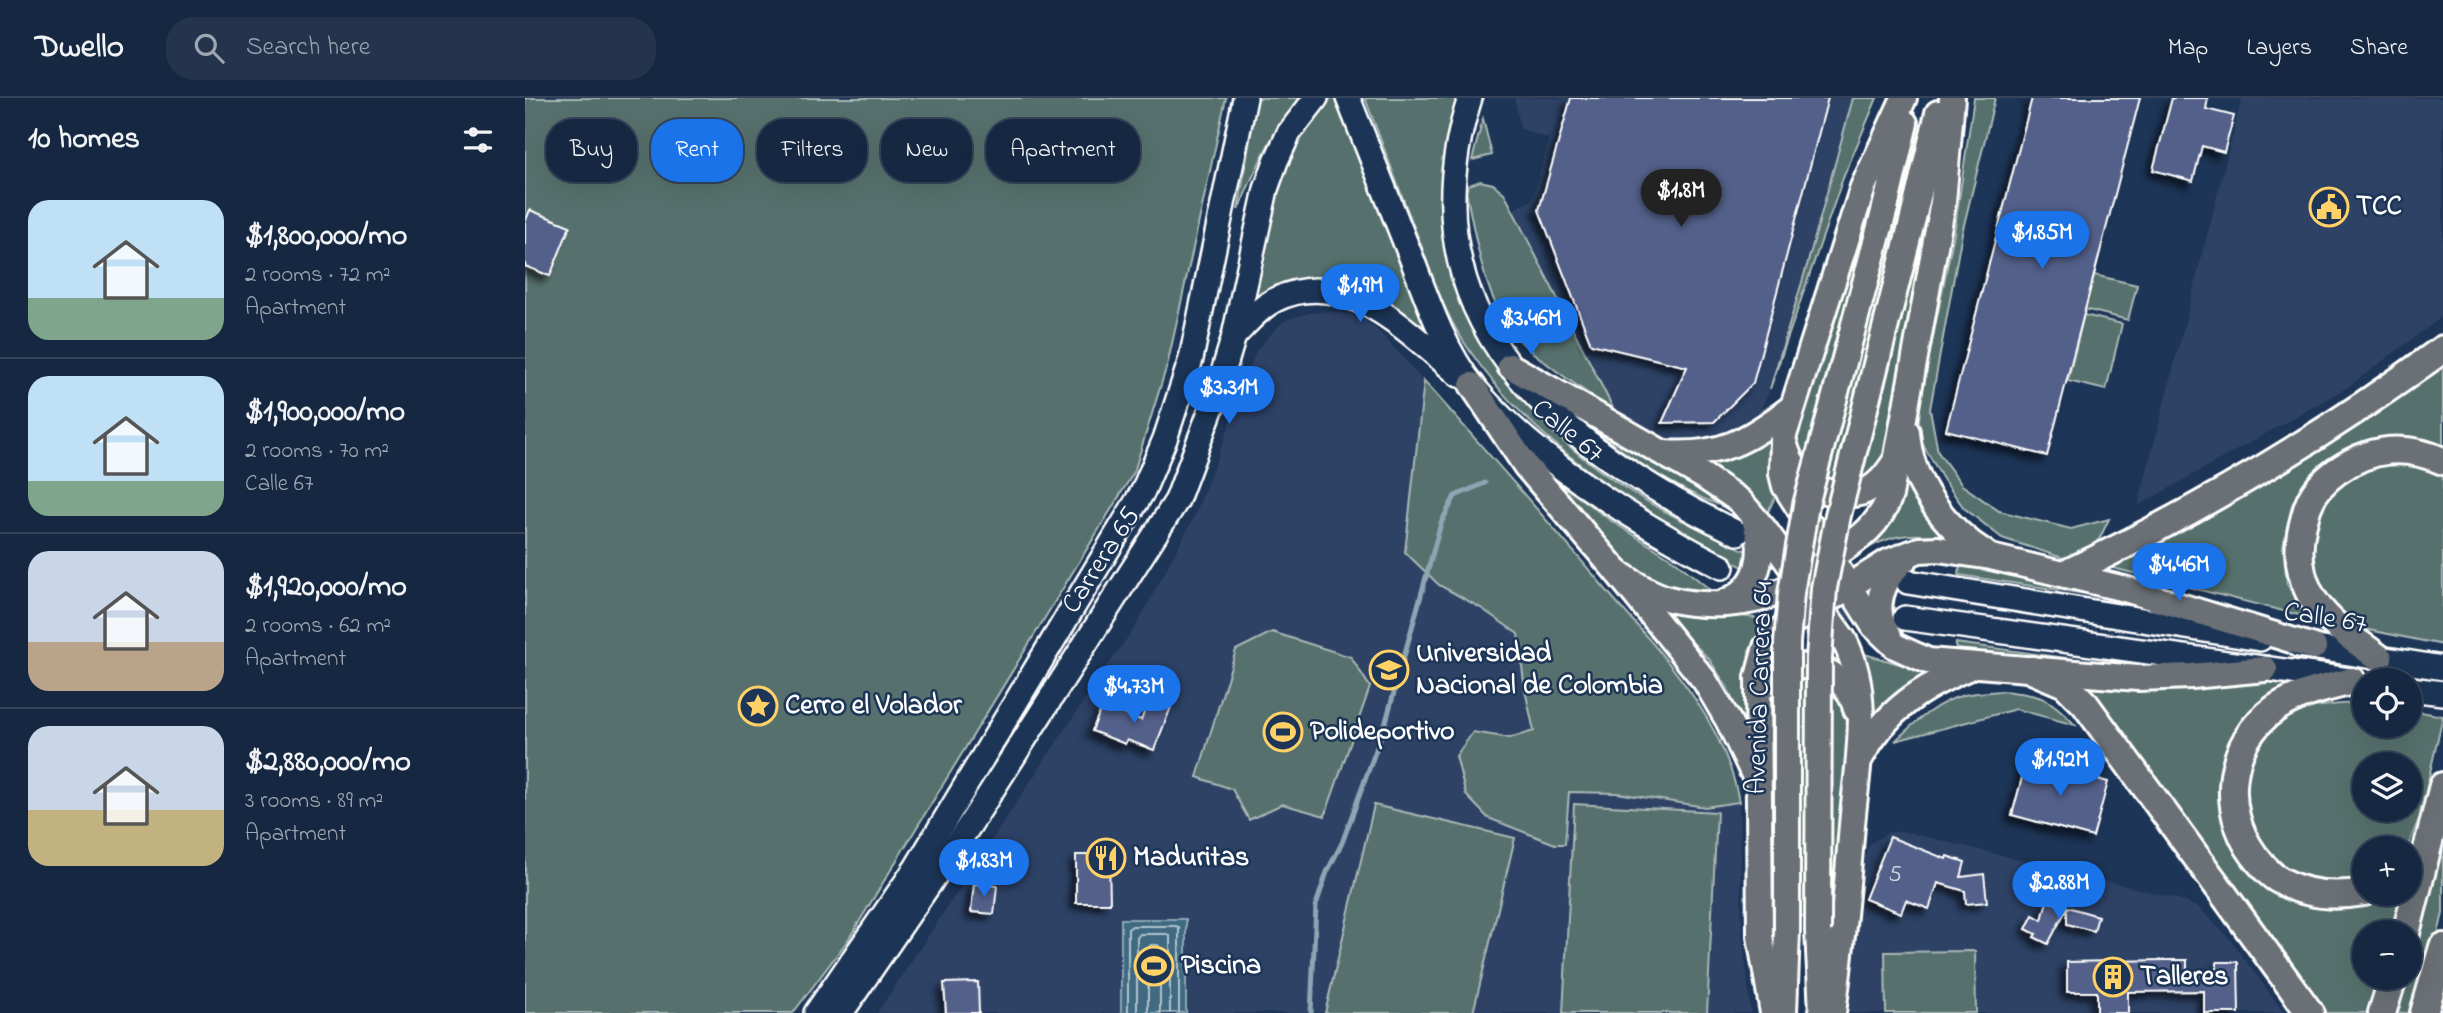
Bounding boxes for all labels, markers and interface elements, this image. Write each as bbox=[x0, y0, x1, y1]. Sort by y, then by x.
search box bbox=[166, 17, 656, 80]
text: Dwello bbox=[35, 24, 124, 72]
icon: search bbox=[190, 29, 228, 67]
text: Search here bbox=[246, 29, 370, 67]
text: Map bbox=[2168, 31, 2208, 66]
text: Layers bbox=[2246, 31, 2312, 66]
text: Share bbox=[2350, 31, 2408, 66]
text: 10 homes bbox=[28, 118, 140, 162]
chip: Buy bbox=[546, 119, 637, 182]
chip: Rent bbox=[651, 119, 743, 182]
chip: Filters bbox=[757, 119, 867, 182]
chip: New bbox=[881, 119, 972, 182]
chip: Apartment bbox=[986, 119, 1140, 182]
icon: filters bbox=[459, 121, 497, 159]
pin: $1.8M bbox=[1632, 170, 1730, 229]
text: $1.8M bbox=[1657, 175, 1705, 208]
public building icon: TCC bbox=[2308, 186, 2350, 228]
place label: TCC bbox=[2356, 187, 2402, 228]
pin: $1.85M bbox=[1985, 212, 2099, 271]
text: $1,800,000/mo bbox=[245, 215, 407, 259]
text: $1.85M bbox=[2011, 217, 2073, 250]
icon: home bbox=[84, 228, 168, 312]
text: 2 rooms · 72 m² bbox=[245, 259, 391, 292]
pin: $1.9M bbox=[1311, 264, 1409, 324]
text: $1.9M bbox=[1337, 270, 1383, 303]
text: Apartment bbox=[245, 292, 346, 325]
pin: $3.46M bbox=[1474, 298, 1588, 357]
text: $3.46M bbox=[1500, 303, 1562, 336]
pin: $3.31M bbox=[1172, 366, 1286, 426]
text: $3.31M bbox=[1200, 372, 1258, 405]
street label: Calle 67 bbox=[1522, 390, 1613, 474]
text: $1,900,000/mo bbox=[245, 391, 405, 435]
icon: home bbox=[84, 404, 168, 488]
text: 2 rooms · 70 m² bbox=[245, 435, 389, 468]
text: Calle 67 bbox=[245, 468, 313, 501]
street label: Carrera 65 bbox=[1052, 500, 1152, 622]
pin: $4.46M bbox=[2122, 544, 2236, 603]
text: $4.46M bbox=[2148, 549, 2210, 582]
text: $1,920,000/mo bbox=[245, 566, 407, 610]
icon: home bbox=[84, 579, 168, 663]
street label: Avenida Carrera 64 bbox=[1737, 580, 1785, 795]
street label: Calle 67 bbox=[2281, 592, 2370, 646]
text: 2 rooms · 62 m² bbox=[245, 610, 391, 643]
place label: Universidad Nacional de Colombia bbox=[1416, 634, 1663, 707]
text: Apartment bbox=[245, 643, 346, 676]
school or university icon: Universidad Nacional de Colombia bbox=[1368, 649, 1410, 691]
pin: $4.73M bbox=[1077, 666, 1191, 725]
map controls bbox=[2352, 668, 2422, 990]
button: locate bbox=[2352, 668, 2422, 738]
text: $4.73M bbox=[1103, 671, 1165, 704]
place icon: Cerro el Volador bbox=[737, 685, 779, 727]
place label: Cerro el Volador bbox=[785, 686, 963, 727]
sports icon: Polideportivo bbox=[1262, 711, 1304, 753]
place label: Polideportivo bbox=[1310, 712, 1455, 753]
pin: $1.92M bbox=[2003, 738, 2117, 798]
text: $2,880,000/mo bbox=[245, 741, 411, 785]
text: $1.92M bbox=[2031, 744, 2089, 777]
button: layers bbox=[2352, 752, 2422, 822]
icon: home bbox=[84, 754, 168, 838]
text: 3 rooms · 89 m² bbox=[245, 785, 383, 818]
text: Apartment bbox=[245, 818, 346, 851]
button: + bbox=[2352, 836, 2422, 906]
restaurant icon: Maduritas bbox=[1085, 837, 1127, 879]
place label: Maduritas bbox=[1133, 838, 1249, 879]
pin: $1.83M bbox=[927, 840, 1041, 899]
text: $1.83M bbox=[955, 845, 1013, 878]
house number: 5 bbox=[1888, 858, 1902, 893]
pin: $2.88M bbox=[2002, 862, 2116, 921]
text: $2.88M bbox=[2028, 867, 2090, 900]
button: − bbox=[2352, 920, 2422, 990]
sports icon: Piscina bbox=[1133, 945, 1175, 987]
place label: Piscina bbox=[1181, 946, 1261, 987]
building icon: Talleres bbox=[2092, 956, 2134, 998]
place label: Talleres bbox=[2140, 957, 2229, 998]

